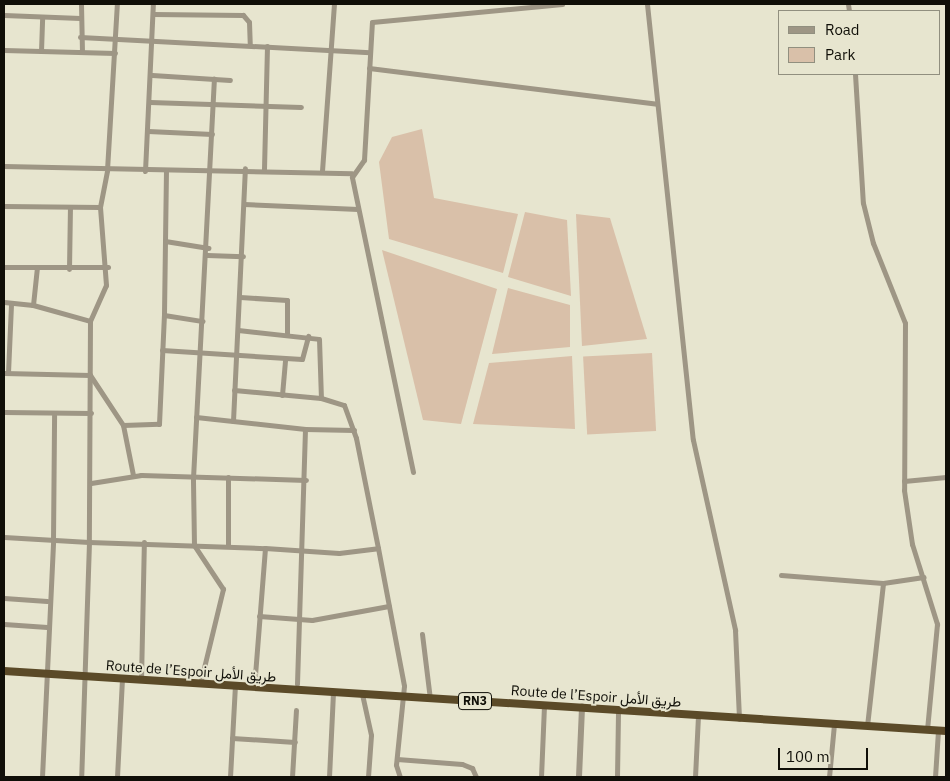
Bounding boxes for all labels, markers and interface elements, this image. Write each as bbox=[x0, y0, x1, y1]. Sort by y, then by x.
legend bbox=[778, 10, 940, 75]
text: Road bbox=[825, 20, 860, 39]
text: Park bbox=[825, 45, 855, 64]
street label: Route de l’Espoir طريق الأمل bbox=[105, 657, 277, 685]
street label: Route de l’Espoir طريق الأمل bbox=[510, 682, 682, 710]
road number: RN3 bbox=[458, 691, 492, 710]
scale bar bbox=[780, 738, 870, 770]
text: 100 m bbox=[786, 747, 830, 766]

